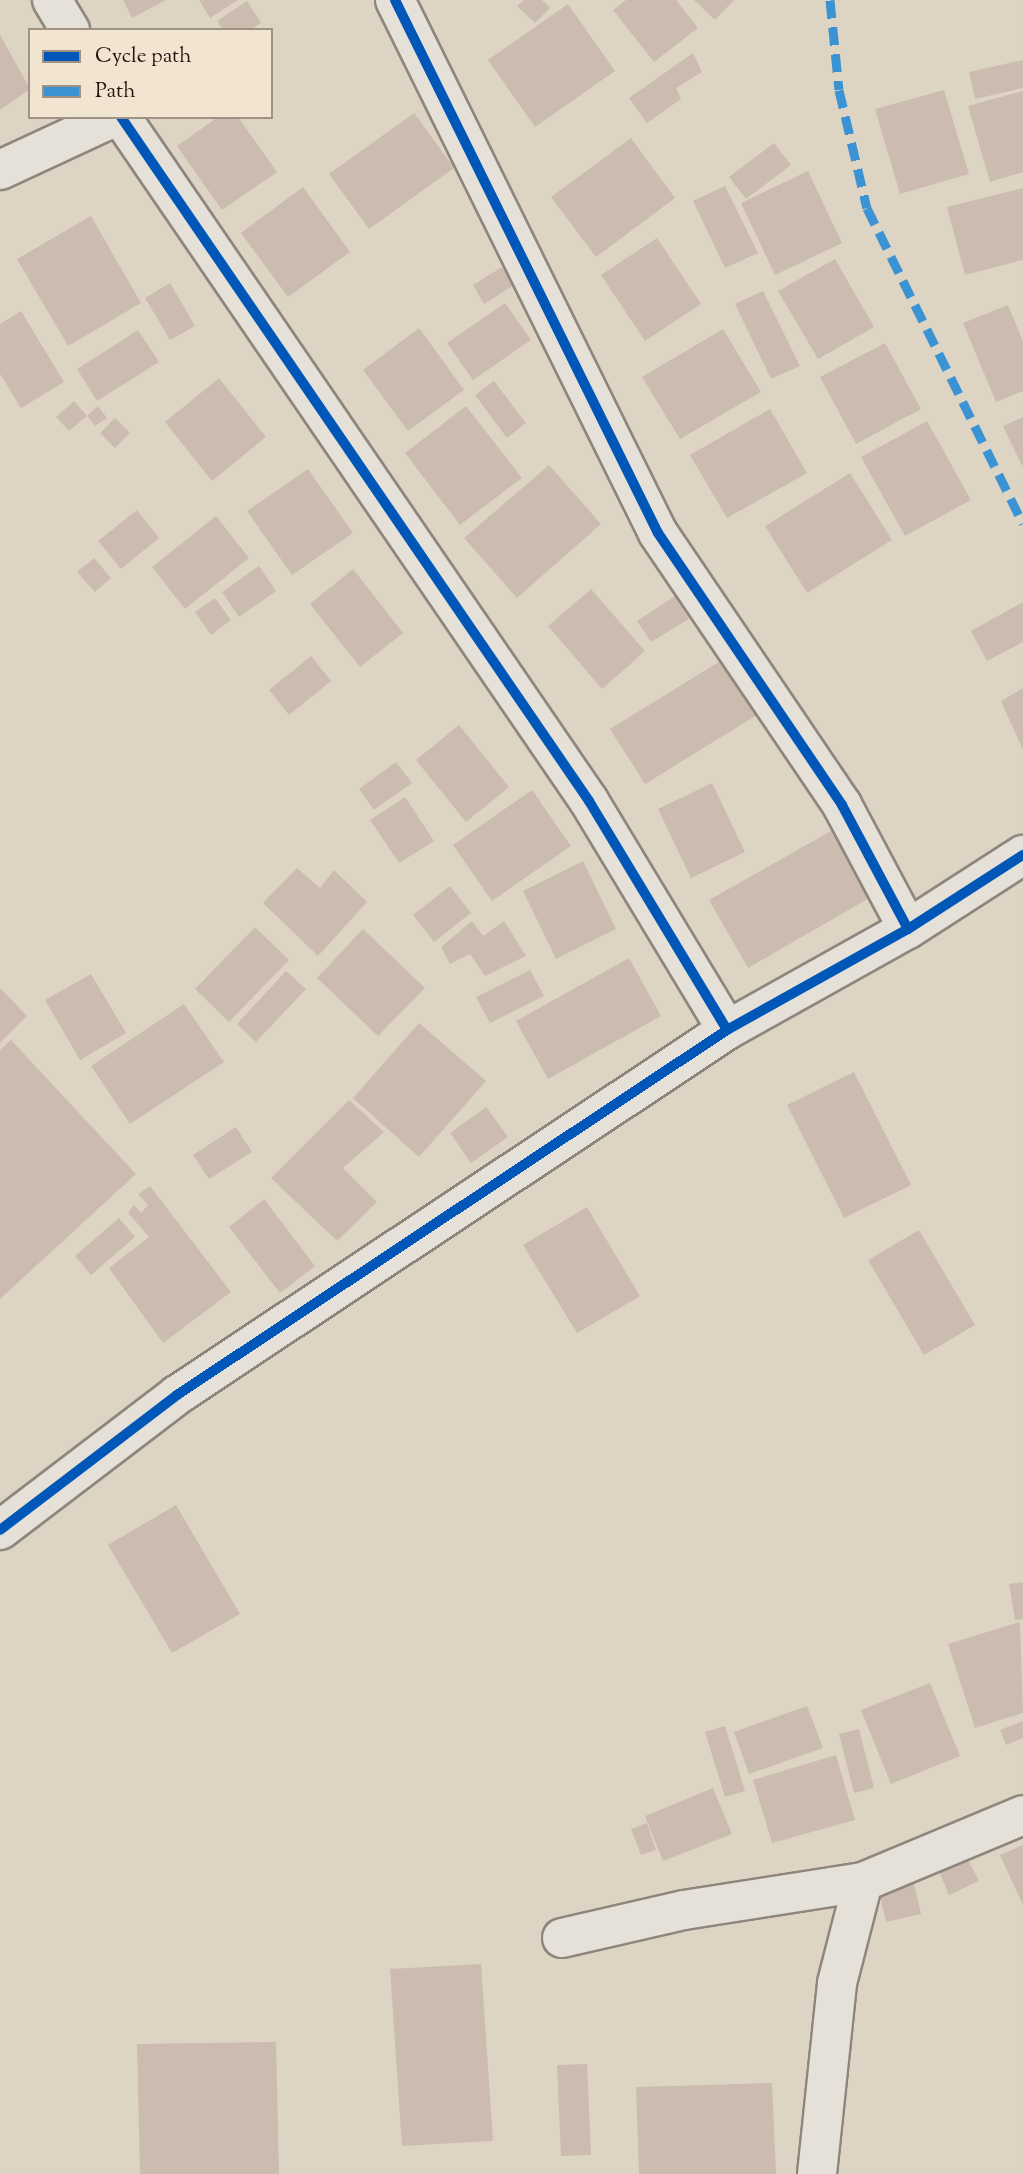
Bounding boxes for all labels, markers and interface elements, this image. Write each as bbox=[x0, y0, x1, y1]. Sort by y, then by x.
legend bbox=[28, 28, 273, 119]
text: Cycle path bbox=[95, 42, 192, 72]
text: Path bbox=[95, 77, 136, 107]

